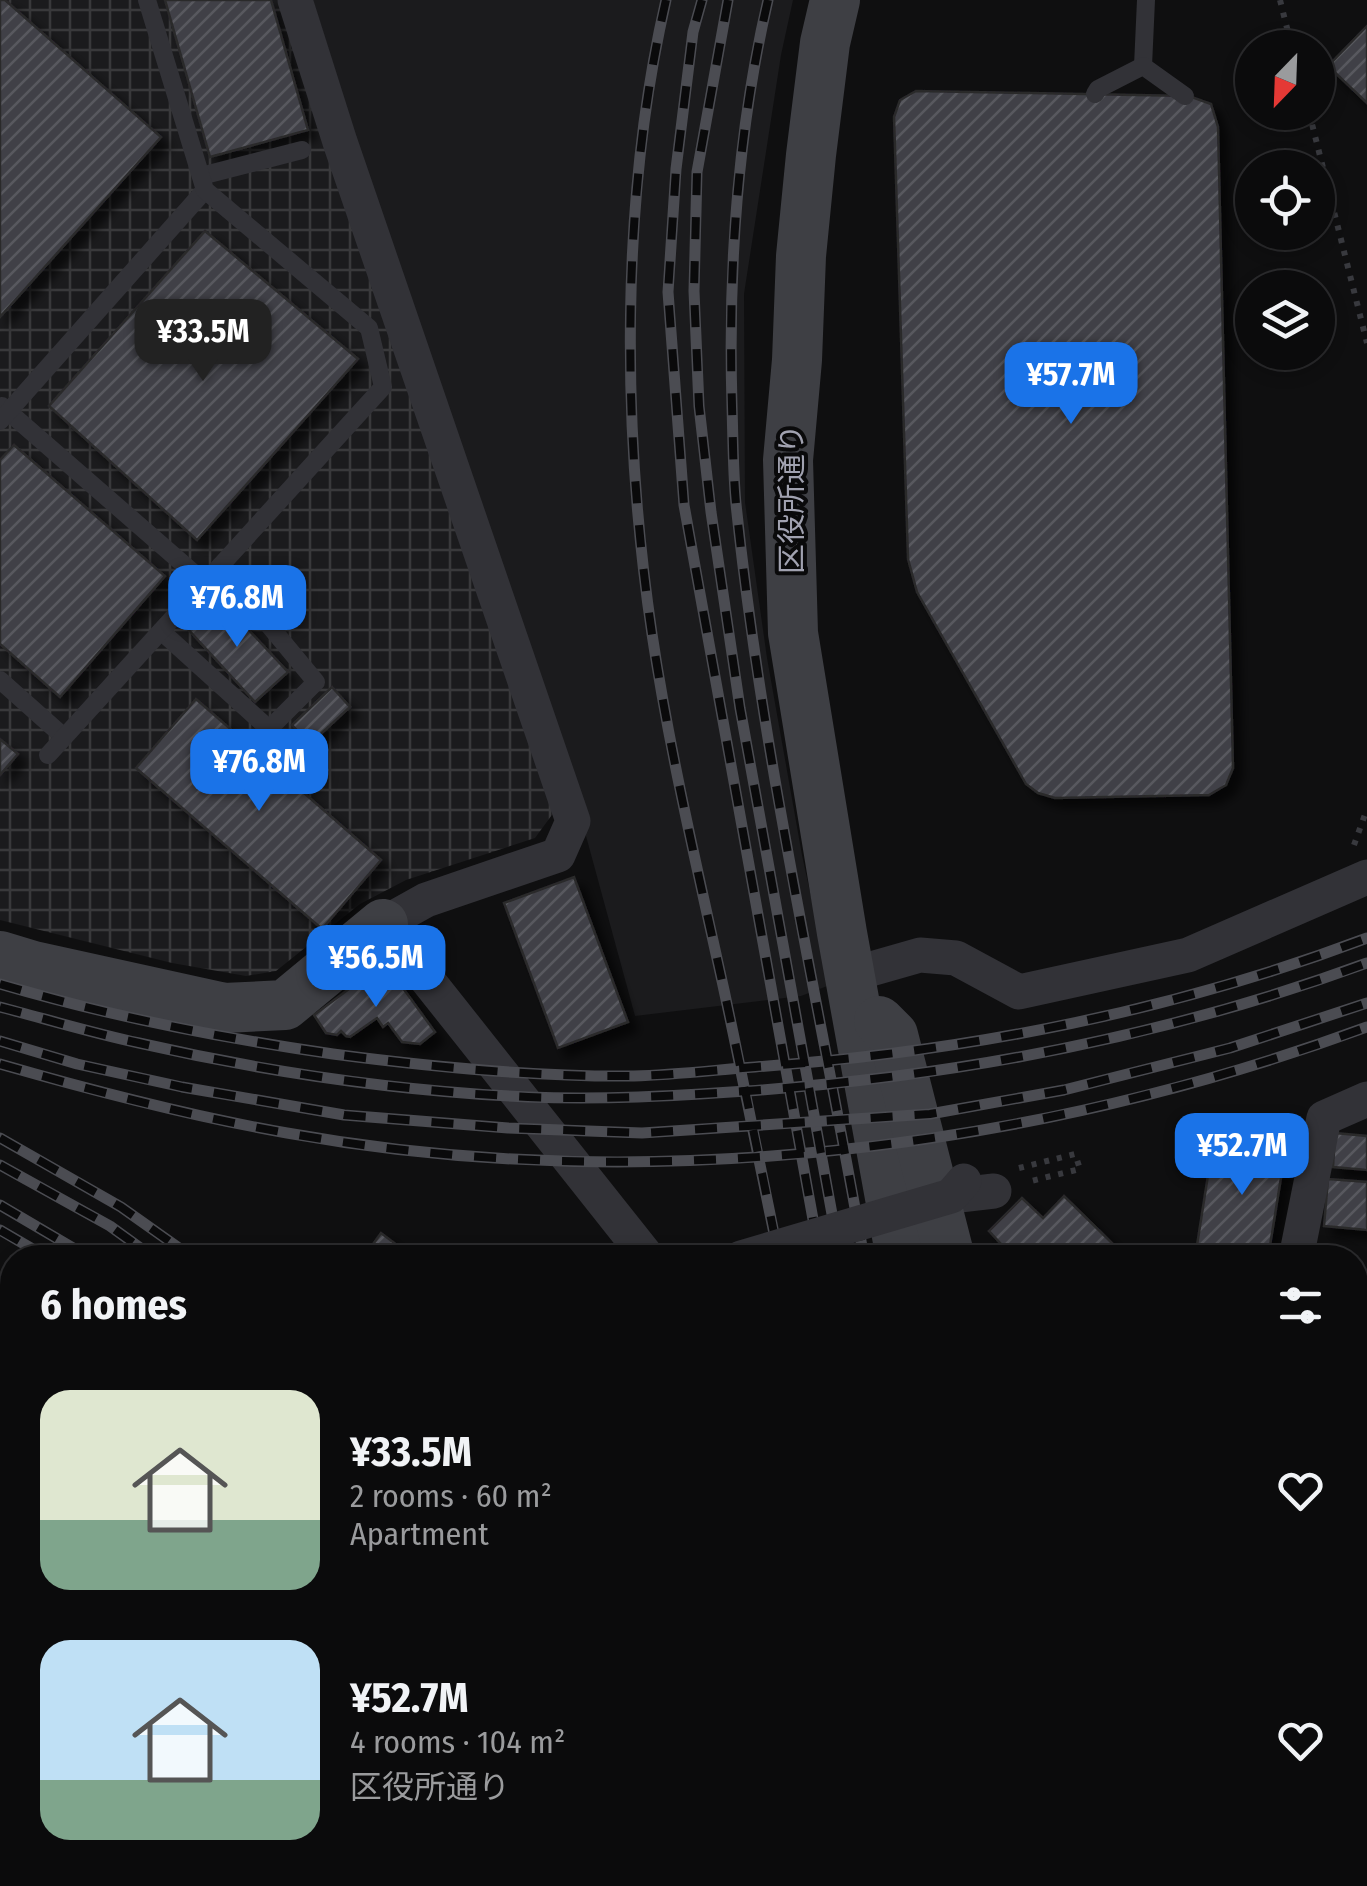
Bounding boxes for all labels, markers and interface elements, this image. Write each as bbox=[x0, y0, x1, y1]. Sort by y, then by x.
north arrow bbox=[1235, 30, 1335, 130]
map controls bbox=[1235, 30, 1335, 370]
button: locate bbox=[1235, 150, 1335, 250]
button: layers bbox=[1235, 270, 1335, 370]
pin: ¥33.5M bbox=[122, 299, 284, 384]
text: ¥33.5M bbox=[157, 312, 249, 350]
pin: ¥57.7M bbox=[990, 342, 1152, 427]
text: ¥57.7M bbox=[1027, 355, 1115, 393]
street label: 区役所通り bbox=[774, 424, 810, 574]
pin: ¥76.8M bbox=[156, 565, 318, 650]
text: ¥76.8M bbox=[190, 578, 284, 616]
pin: ¥76.8M bbox=[178, 729, 340, 814]
text: ¥76.8M bbox=[212, 742, 306, 780]
pin: ¥56.5M bbox=[295, 925, 457, 1010]
text: ¥56.5M bbox=[328, 938, 424, 976]
pin: ¥52.7M bbox=[1161, 1113, 1323, 1198]
text: ¥52.7M bbox=[1197, 1126, 1287, 1164]
icon: filters bbox=[1273, 1278, 1328, 1333]
text: 6 homes bbox=[40, 1280, 187, 1330]
text: ¥33.5M bbox=[350, 1427, 472, 1477]
icon: home bbox=[120, 1430, 240, 1550]
icon: heart bbox=[1273, 1463, 1328, 1518]
text: 2 rooms · 60 m² bbox=[350, 1477, 552, 1515]
text: Apartment bbox=[350, 1515, 489, 1553]
text: ¥52.7M bbox=[350, 1673, 469, 1723]
icon: home bbox=[120, 1680, 240, 1800]
icon: heart bbox=[1273, 1713, 1328, 1768]
text: 4 rooms · 104 m² bbox=[350, 1723, 565, 1761]
text: 区役所通り bbox=[350, 1768, 510, 1806]

